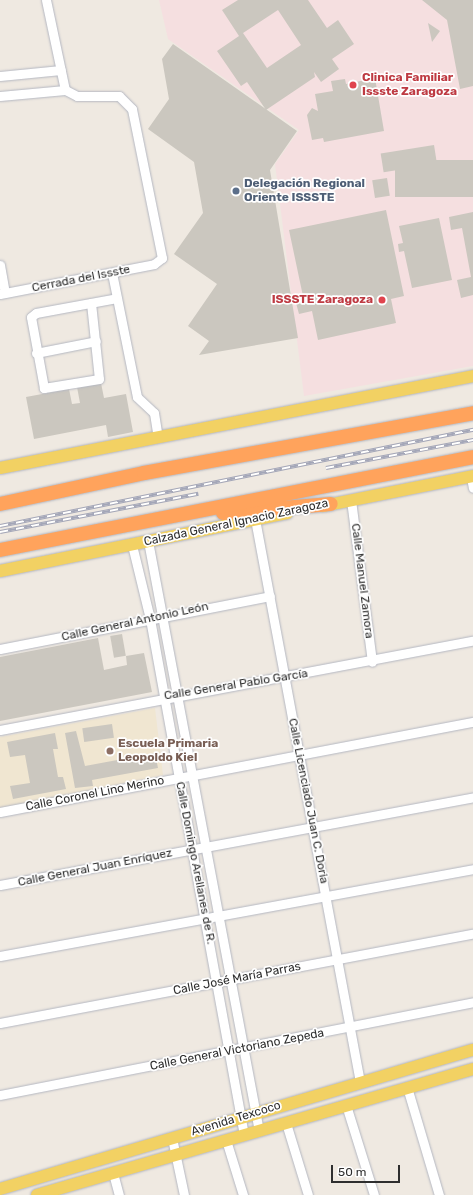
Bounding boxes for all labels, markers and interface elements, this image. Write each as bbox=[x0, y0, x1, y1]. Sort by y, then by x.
place label: Clinica Familiar Issste Zaragoza bbox=[362, 71, 457, 99]
marker: Clinica Familiar Issste Zaragoza bbox=[347, 79, 359, 91]
place label: Delegación Regional Oriente ISSSTE bbox=[244, 177, 365, 205]
marker: Delegación Regional Oriente ISSSTE bbox=[231, 186, 241, 196]
street label: Cerrada del Issste bbox=[31, 262, 131, 296]
place label: ISSSTE Zaragoza bbox=[272, 293, 373, 307]
marker: ISSSTE Zaragoza bbox=[376, 294, 388, 306]
street label: Calzada General Ignacio Zaragoza bbox=[143, 496, 329, 550]
street label: Calle Manuel Zamora bbox=[348, 523, 376, 639]
street label: Calle General Antonio León bbox=[60, 599, 210, 645]
street label: Calle General Pablo García bbox=[163, 667, 309, 703]
street label: Calle Licenciado Juan C. Doria bbox=[285, 717, 331, 885]
place label: Escuela Primaria Leopoldo Kiel bbox=[118, 737, 218, 765]
marker: Escuela Primaria Leopoldo Kiel bbox=[105, 746, 115, 756]
street label: Calle Coronel Lino Merino bbox=[25, 773, 165, 815]
street label: Calle Domingo Arellanes de R. bbox=[172, 780, 218, 946]
street label: Calle General Juan Enríquez bbox=[17, 846, 173, 890]
street label: Calle José María Parras bbox=[172, 960, 302, 998]
street label: Calle General Victoriano Zepeda bbox=[149, 1026, 325, 1074]
street label: Avenida Texcoco bbox=[189, 1098, 283, 1140]
scale bar bbox=[333, 1157, 402, 1183]
text: 50 m bbox=[338, 1165, 366, 1179]

